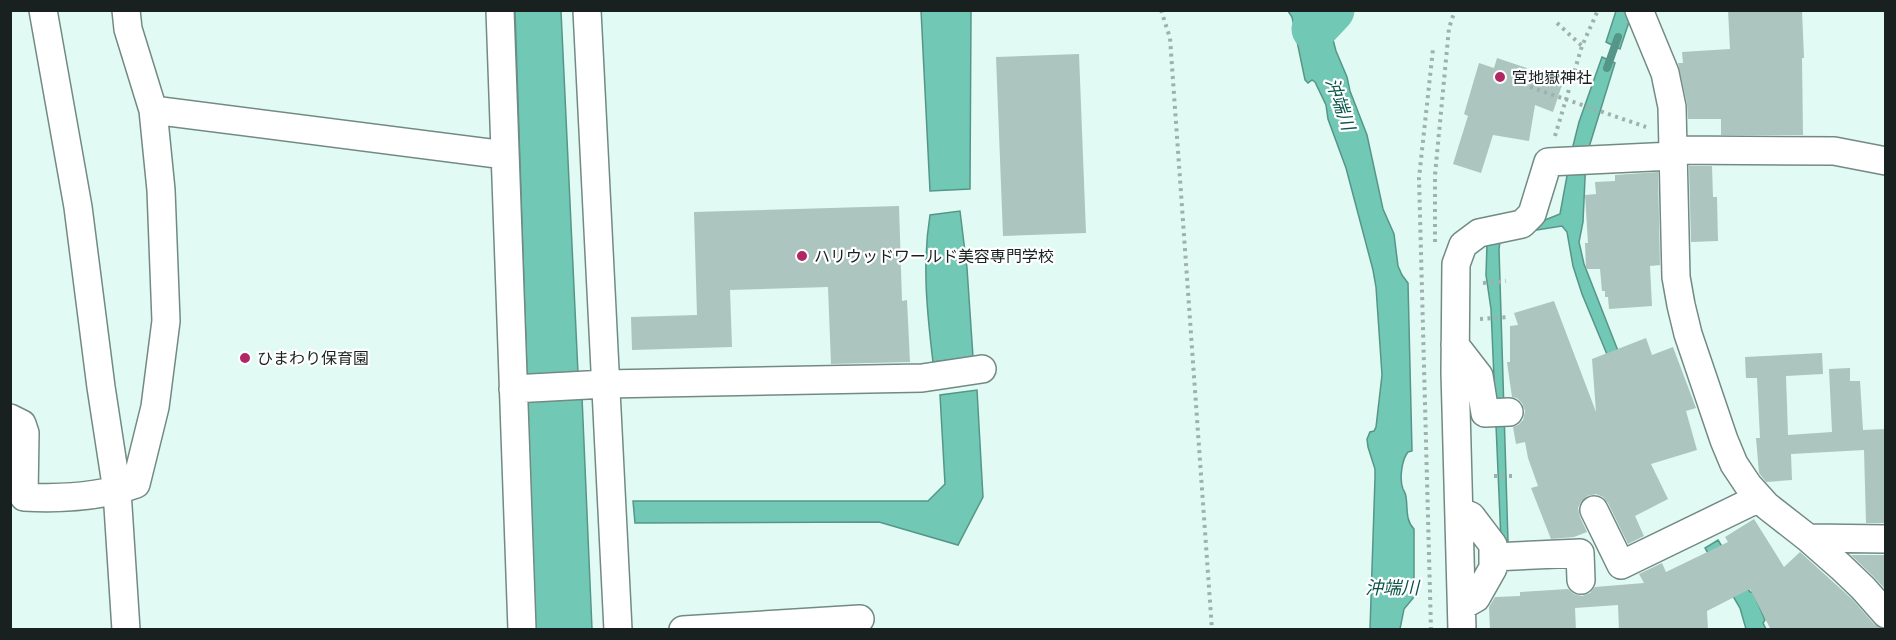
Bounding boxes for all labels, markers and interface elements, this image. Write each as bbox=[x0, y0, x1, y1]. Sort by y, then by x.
place label: 宮地嶽神社 bbox=[1512, 68, 1592, 87]
marker: 宮地嶽神社 bbox=[1493, 70, 1507, 84]
water label: 沖端川 bbox=[1321, 75, 1360, 135]
place label: ハリウッドワールド美容専門学校 bbox=[814, 247, 1054, 266]
marker: ハリウッドワールド美容専門学校 bbox=[795, 249, 809, 263]
place label: ひまわり保育園 bbox=[257, 349, 369, 368]
marker: ひまわり保育園 bbox=[238, 351, 252, 365]
water label: 沖端川 bbox=[1365, 577, 1421, 599]

